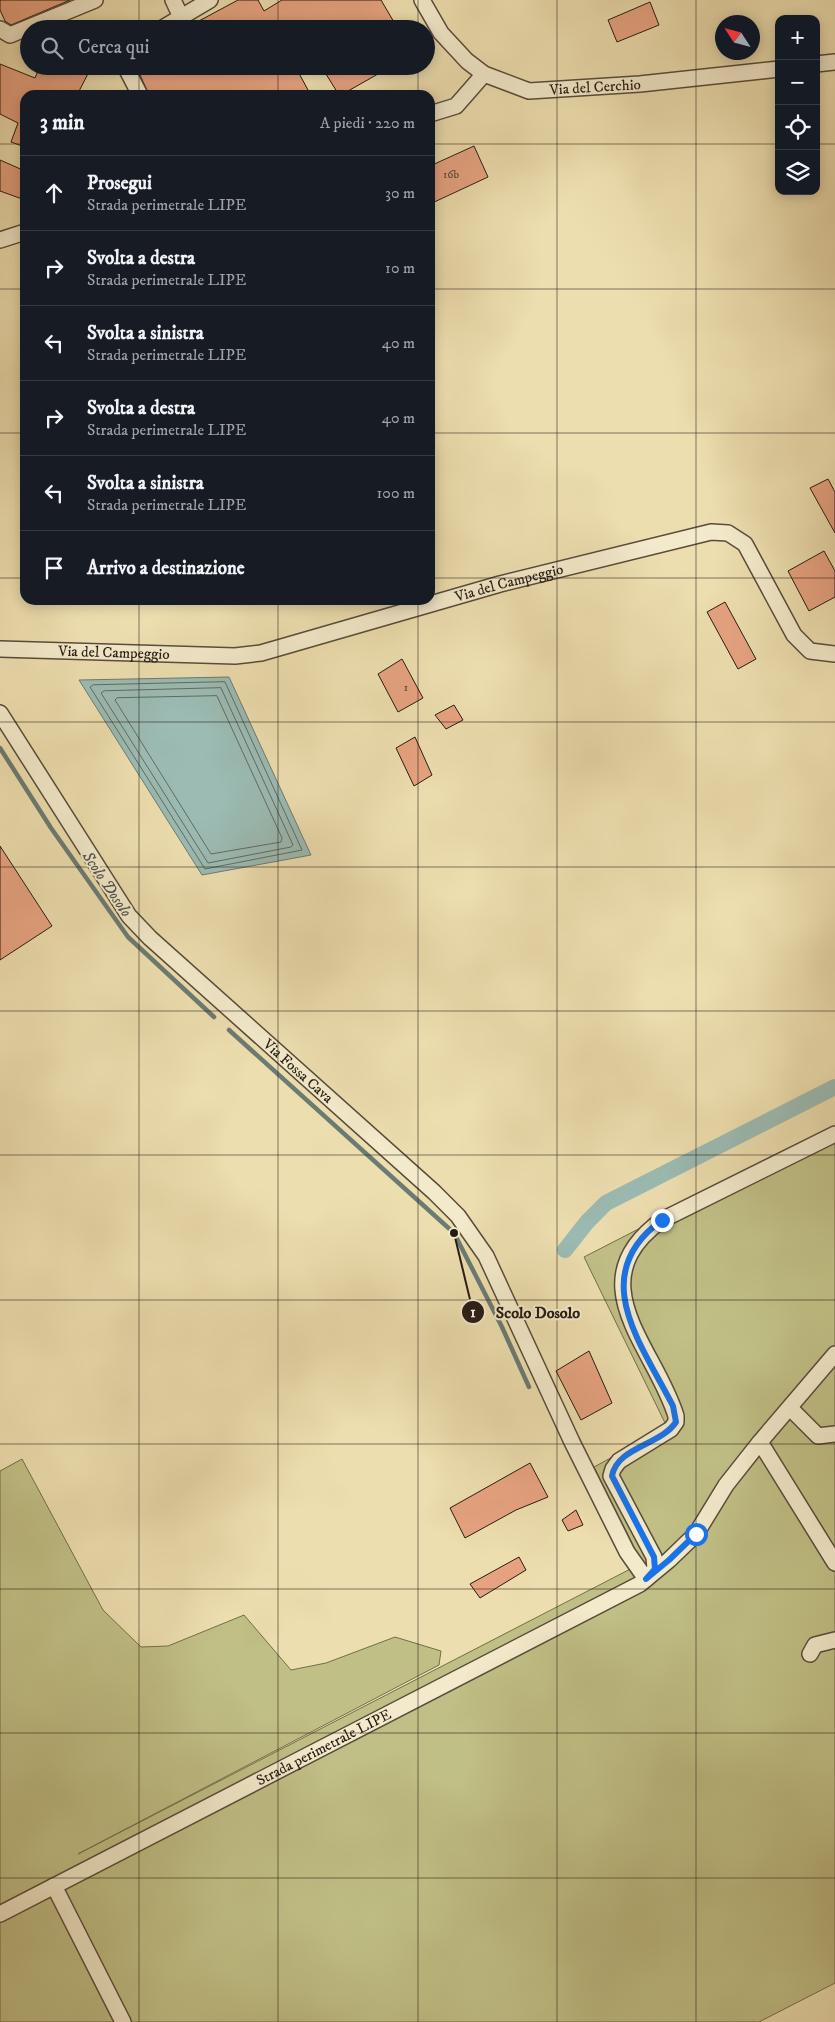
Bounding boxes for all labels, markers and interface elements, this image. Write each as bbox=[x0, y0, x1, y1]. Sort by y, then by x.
north arrow bbox=[715, 15, 760, 60]
map controls bbox=[775, 15, 820, 195]
button: + bbox=[775, 15, 820, 60]
search box bbox=[20, 20, 435, 75]
icon: search bbox=[38, 34, 66, 62]
text: Cerca qui bbox=[78, 36, 149, 59]
button: − bbox=[775, 60, 820, 105]
street label: Via del Cerchio bbox=[548, 74, 641, 99]
button: locate bbox=[775, 105, 820, 150]
text: 3 min bbox=[40, 110, 85, 136]
text: A piedi · 220 m bbox=[320, 113, 415, 133]
button: layers bbox=[775, 150, 820, 195]
house number: 16b bbox=[443, 167, 459, 182]
text: Prosegui bbox=[87, 172, 152, 195]
icon: ahead bbox=[40, 179, 68, 207]
text: 30 m bbox=[385, 183, 415, 203]
text: Strada perimetrale LIPE bbox=[87, 195, 246, 215]
text: Svolta a destra bbox=[87, 247, 195, 270]
icon: right bbox=[40, 254, 68, 282]
text: 10 m bbox=[385, 258, 415, 278]
text: Strada perimetrale LIPE bbox=[87, 270, 246, 290]
text: Svolta a sinistra bbox=[87, 322, 204, 345]
icon: left bbox=[40, 329, 68, 357]
text: 40 m bbox=[382, 333, 415, 353]
text: Strada perimetrale LIPE bbox=[87, 345, 246, 365]
text: Svolta a destra bbox=[87, 397, 195, 420]
icon: right bbox=[40, 404, 68, 432]
text: 40 m bbox=[382, 408, 415, 428]
text: Strada perimetrale LIPE bbox=[87, 420, 246, 440]
text: Svolta a sinistra bbox=[87, 472, 204, 495]
icon: left bbox=[40, 479, 68, 507]
text: 100 m bbox=[377, 483, 415, 503]
text: Strada perimetrale LIPE bbox=[87, 495, 246, 515]
icon: arrive bbox=[40, 554, 68, 582]
text: Arrivo a destinazione bbox=[87, 557, 245, 580]
street label: Via del Campeggio bbox=[451, 559, 565, 606]
street label: Via del Campeggio bbox=[57, 641, 170, 664]
house number: 1 bbox=[404, 680, 408, 695]
water label: Scolo Dosolo bbox=[77, 846, 136, 921]
street label: Via Fossa Cava bbox=[259, 1034, 338, 1107]
route end bbox=[651, 1209, 674, 1232]
callout: Scolo Dosolo bbox=[461, 1297, 590, 1328]
text: 1 bbox=[470, 1303, 476, 1322]
text: Scolo Dosolo bbox=[496, 1303, 580, 1323]
route start bbox=[685, 1523, 708, 1546]
street label: Strada perimetrale LIPE bbox=[253, 1704, 395, 1790]

